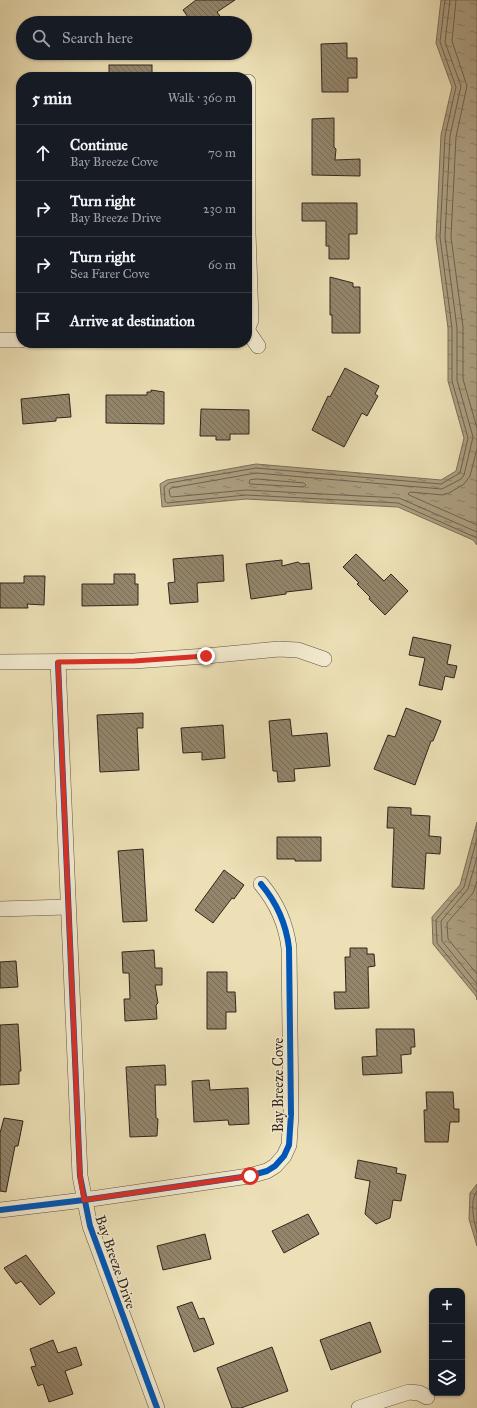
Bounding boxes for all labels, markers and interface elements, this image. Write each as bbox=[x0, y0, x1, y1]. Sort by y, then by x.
search box bbox=[16, 16, 252, 60]
icon: search bbox=[30, 27, 52, 49]
text: Search here bbox=[62, 29, 133, 47]
text: 5 min bbox=[32, 88, 72, 109]
text: Walk · 360 m bbox=[168, 90, 236, 106]
text: Continue bbox=[70, 136, 128, 154]
icon: ahead bbox=[32, 142, 54, 164]
text: 70 m bbox=[208, 145, 236, 161]
text: Bay Breeze Cove bbox=[70, 154, 158, 170]
text: Turn right bbox=[70, 192, 135, 210]
icon: right bbox=[32, 198, 54, 220]
text: 230 m bbox=[203, 201, 236, 217]
text: Bay Breeze Drive bbox=[70, 210, 161, 226]
text: Turn right bbox=[70, 248, 135, 266]
icon: right bbox=[32, 254, 54, 276]
text: 60 m bbox=[208, 257, 236, 273]
text: Sea Farer Cove bbox=[70, 266, 150, 282]
icon: arrive bbox=[32, 310, 54, 332]
text: Arrive at destination bbox=[70, 312, 195, 330]
route end bbox=[197, 647, 215, 665]
street label: Bay Breeze Cove bbox=[270, 1037, 287, 1132]
route start bbox=[241, 1167, 259, 1185]
street label: Bay Breeze Drive bbox=[91, 1213, 140, 1312]
map controls bbox=[429, 1288, 465, 1396]
button: + bbox=[429, 1288, 465, 1324]
button: − bbox=[429, 1324, 465, 1360]
button: layers bbox=[429, 1360, 465, 1396]

